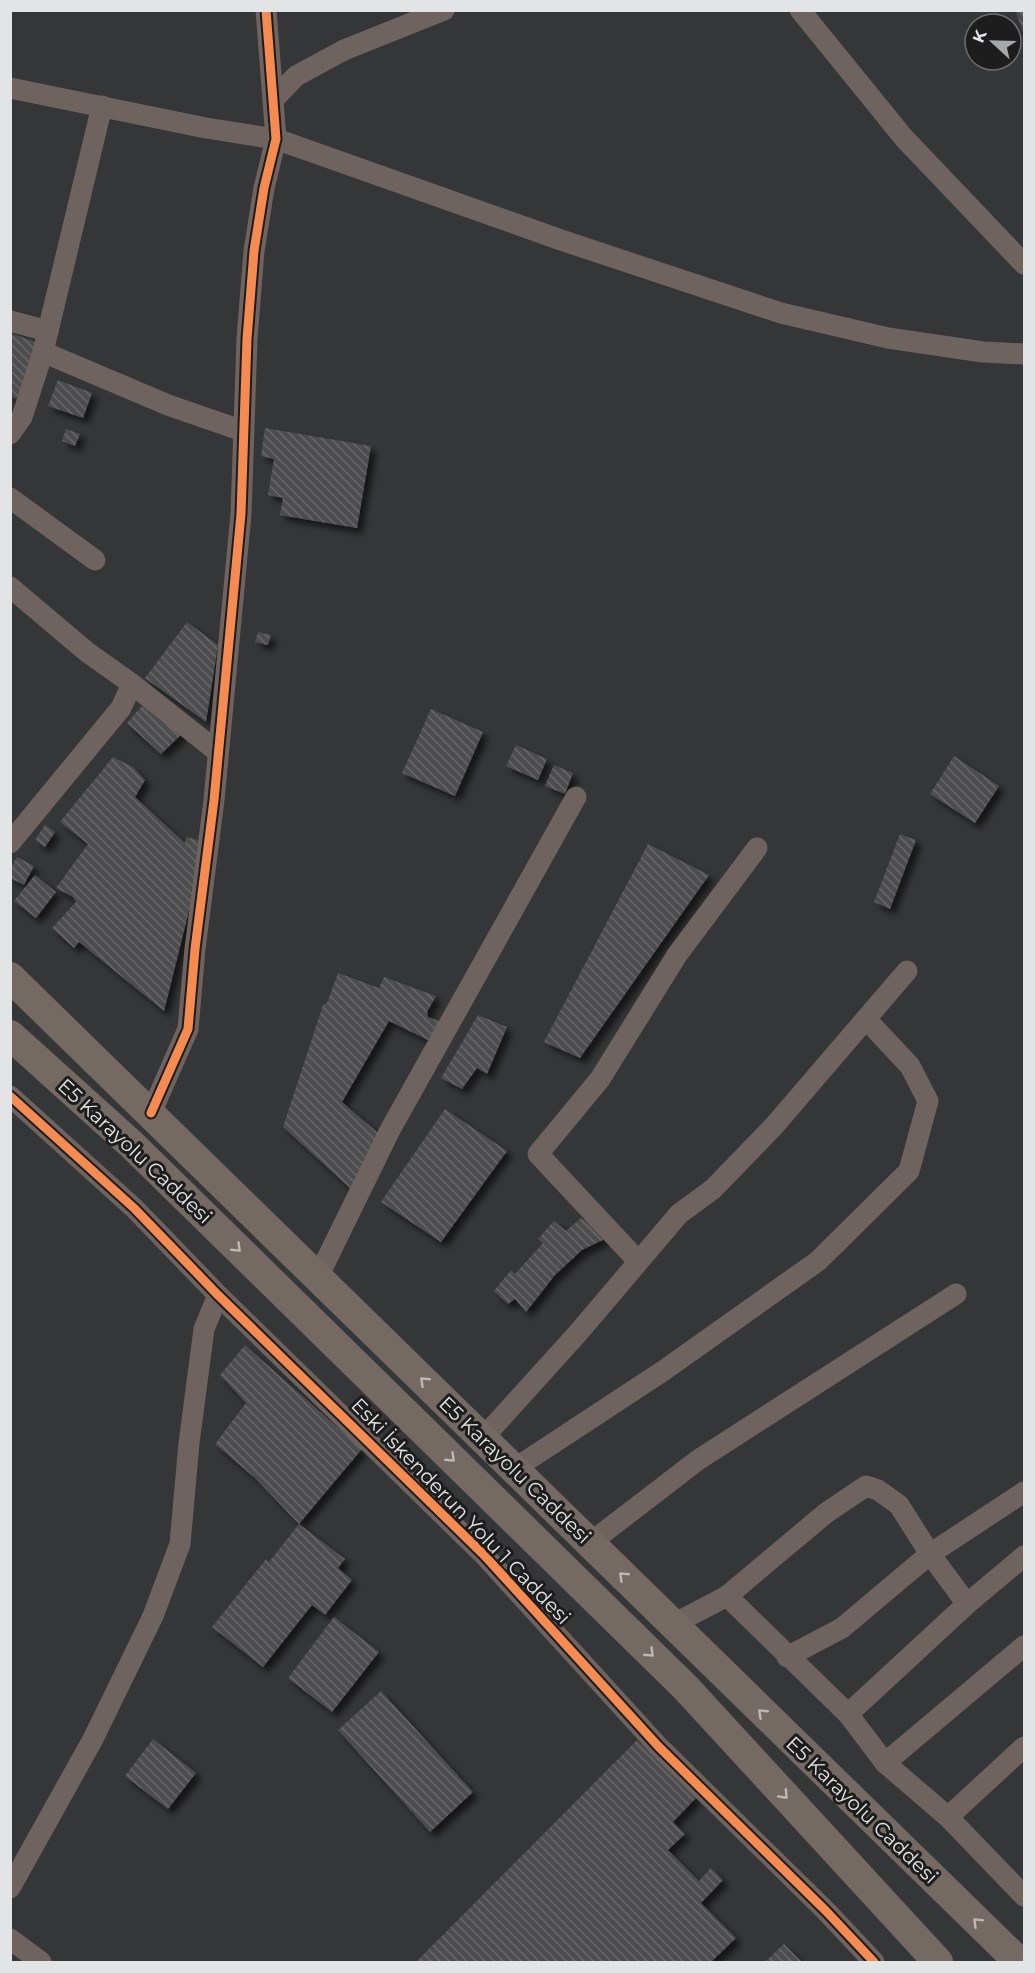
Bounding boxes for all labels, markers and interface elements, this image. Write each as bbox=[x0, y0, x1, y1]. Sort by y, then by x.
north arrow bbox=[963, 12, 1023, 72]
text: K bbox=[969, 26, 991, 46]
street label: E5 Karayolu Caddesi bbox=[53, 1074, 217, 1228]
one-way arrow bbox=[229, 1240, 240, 1251]
one-way arrow bbox=[420, 1377, 431, 1388]
street label: E5 Karayolu Caddesi bbox=[434, 1391, 596, 1549]
street label: Eski İskenderun Yolu 1 Caddesi bbox=[346, 1393, 576, 1629]
one-way arrow bbox=[443, 1450, 454, 1461]
one-way arrow bbox=[619, 1572, 630, 1583]
one-way arrow bbox=[643, 1645, 654, 1656]
one-way arrow bbox=[759, 1709, 770, 1720]
street label: E5 Karayolu Caddesi bbox=[781, 1731, 943, 1889]
one-way arrow bbox=[777, 1788, 788, 1798]
one-way arrow bbox=[974, 1918, 984, 1929]

